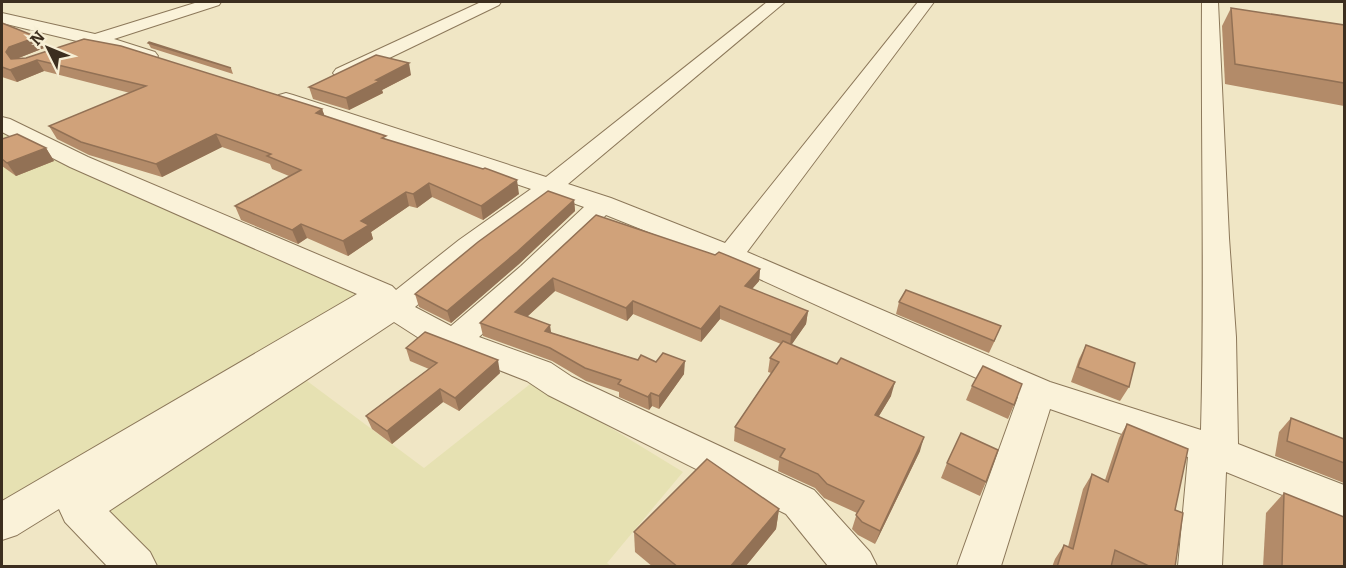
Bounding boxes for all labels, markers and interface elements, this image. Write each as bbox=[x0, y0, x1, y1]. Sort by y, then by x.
north arrow bbox=[18, 18, 78, 78]
text: N bbox=[26, 27, 49, 49]

